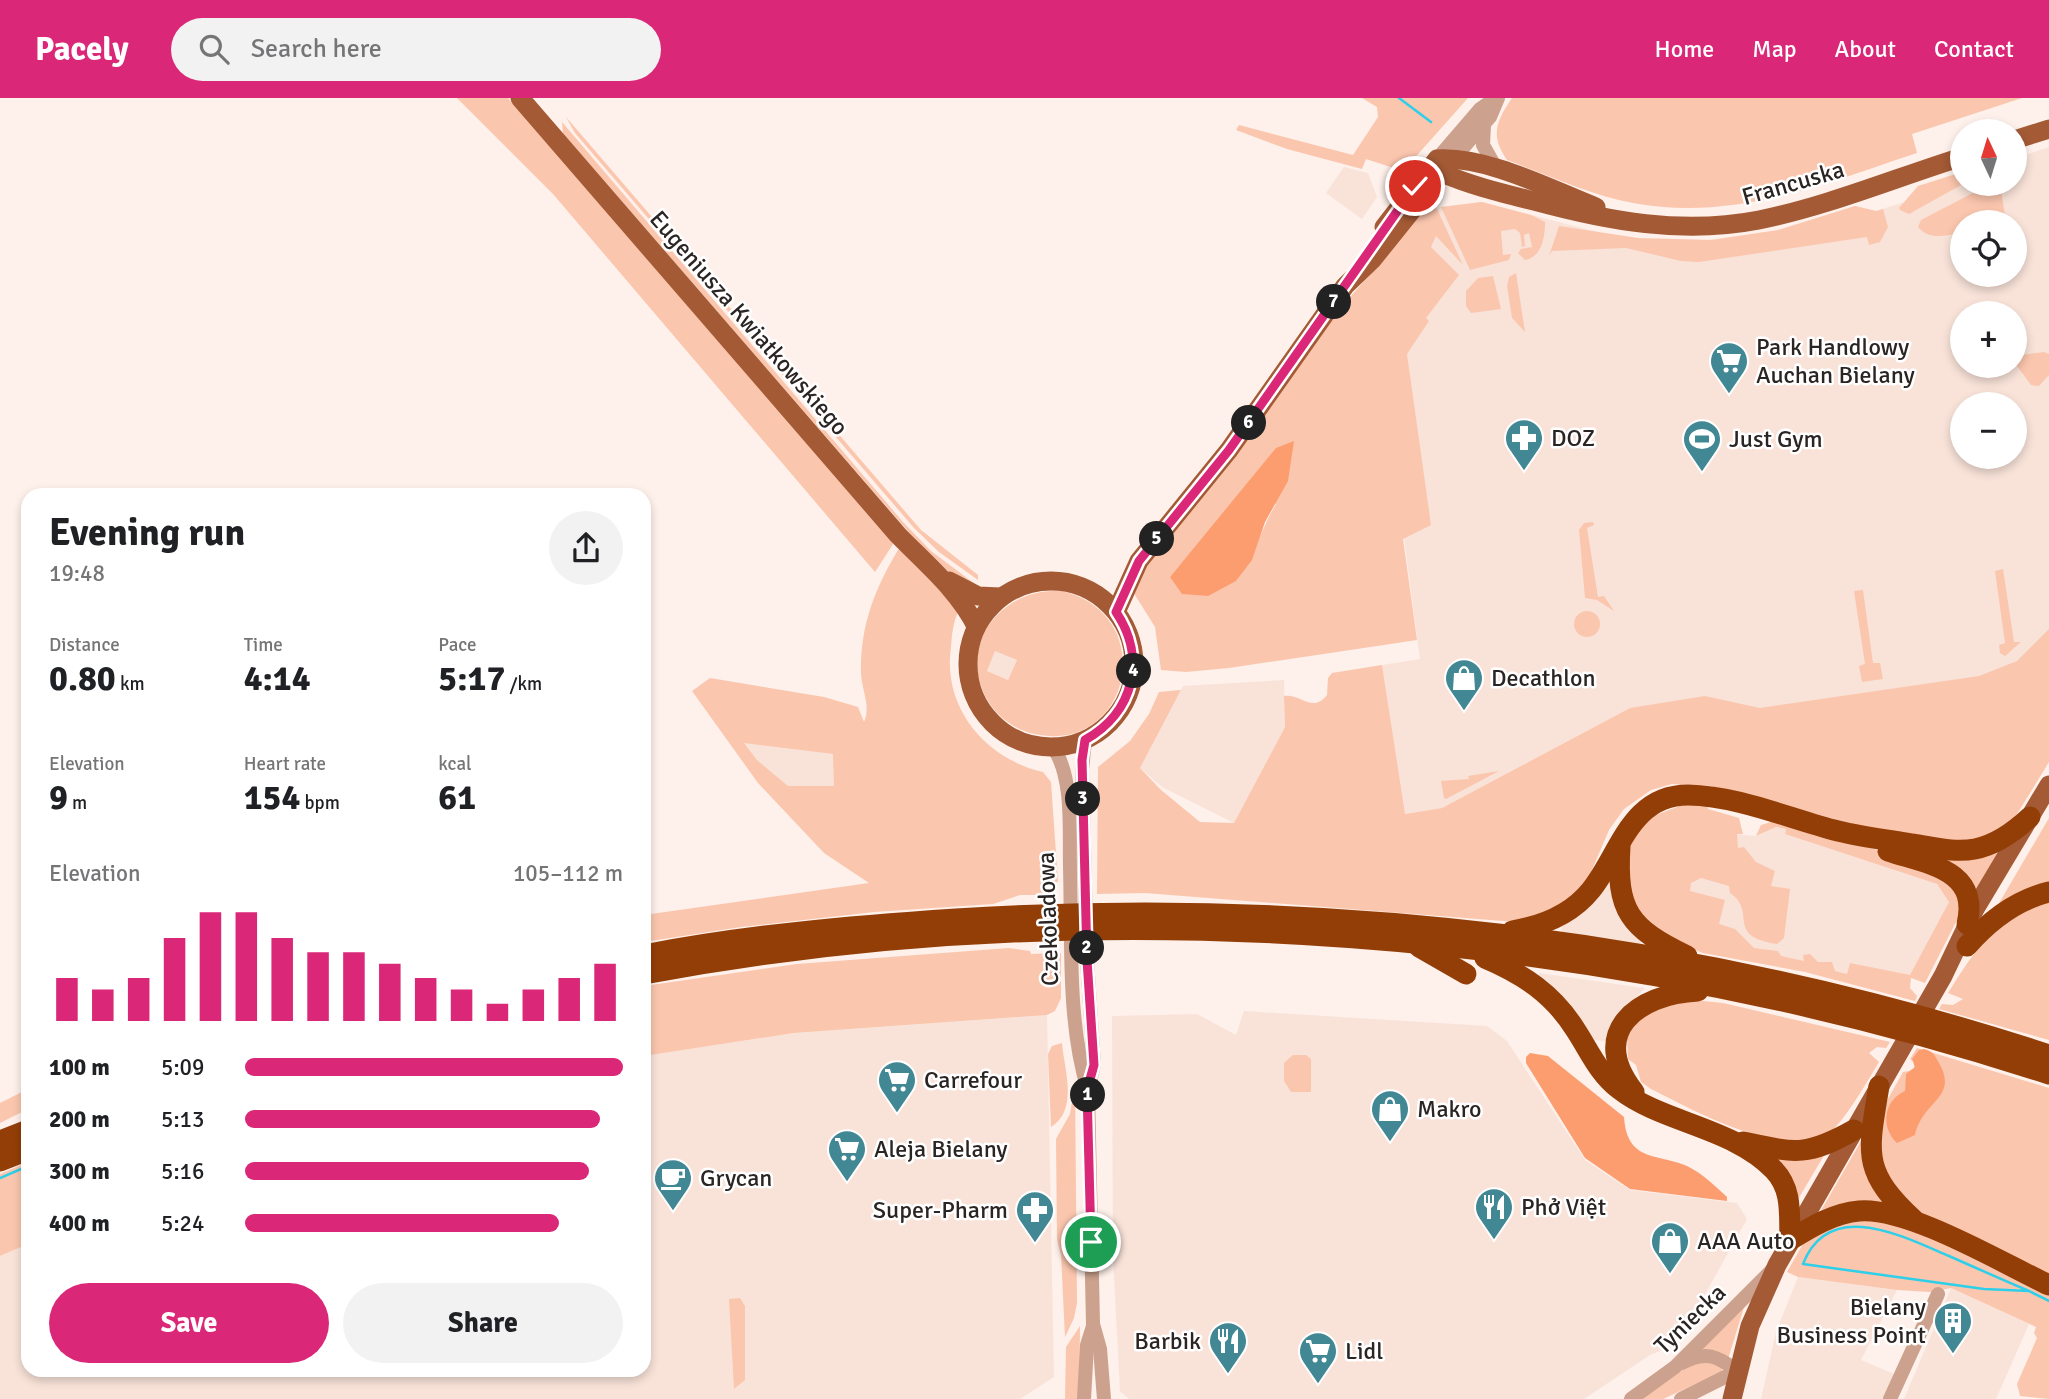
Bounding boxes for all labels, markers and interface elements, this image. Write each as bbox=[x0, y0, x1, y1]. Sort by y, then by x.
search box bbox=[171, 18, 661, 81]
text: Pacely bbox=[35, 29, 129, 70]
icon: search bbox=[195, 30, 233, 68]
text: Search here bbox=[251, 33, 382, 65]
text: Home bbox=[1654, 34, 1714, 64]
text: Map bbox=[1752, 34, 1797, 64]
text: About bbox=[1835, 34, 1896, 64]
text: Contact bbox=[1934, 34, 2014, 64]
north arrow bbox=[1950, 119, 2026, 196]
map controls bbox=[1950, 119, 2027, 469]
street label: Francuska bbox=[1738, 154, 1848, 212]
pin bbox=[1385, 156, 1445, 216]
icon: check bbox=[1396, 167, 1434, 205]
street label: Eugeniusza Kwiatkowskiego bbox=[643, 205, 855, 441]
button: locate bbox=[1950, 210, 2027, 287]
pin: 7 bbox=[1316, 284, 1352, 320]
text: 7 bbox=[1328, 289, 1339, 313]
button: + bbox=[1950, 301, 2027, 378]
place label: Park Handlowy Auchan Bielany bbox=[1756, 332, 1915, 390]
supermarket icon: Park Handlowy Auchan Bielany bbox=[1708, 340, 1750, 395]
button: − bbox=[1950, 392, 2027, 469]
pin: 6 bbox=[1232, 406, 1266, 440]
text: 6 bbox=[1243, 410, 1254, 434]
pharmacy icon: DOZ bbox=[1503, 417, 1545, 472]
sports icon: Just Gym bbox=[1681, 418, 1723, 473]
place label: DOZ bbox=[1551, 423, 1595, 453]
place label: Just Gym bbox=[1729, 424, 1823, 454]
text: Evening run bbox=[49, 509, 245, 556]
button: share bbox=[549, 511, 623, 585]
pin: 5 bbox=[1140, 522, 1174, 556]
text: 5 bbox=[1151, 526, 1162, 550]
text: 19:48 bbox=[49, 559, 105, 588]
text: Distance bbox=[49, 633, 120, 657]
text: Time bbox=[244, 633, 283, 657]
text: Pace bbox=[438, 633, 477, 657]
pin: 4 bbox=[1116, 654, 1152, 688]
text: 0.80 bbox=[49, 657, 116, 700]
text: 4:14 bbox=[244, 657, 311, 700]
text: 5:17 bbox=[438, 657, 505, 700]
shop icon: Decathlon bbox=[1443, 657, 1485, 712]
text: 4 bbox=[1128, 658, 1139, 682]
place label: Decathlon bbox=[1491, 663, 1596, 693]
text: km bbox=[116, 672, 145, 696]
text: /km bbox=[505, 672, 542, 696]
text: Elevation bbox=[49, 752, 125, 776]
text: Heart rate bbox=[244, 752, 326, 776]
text: kcal bbox=[438, 752, 472, 776]
text: 9 bbox=[49, 776, 68, 819]
text: 154 bbox=[244, 776, 300, 819]
text: 61 bbox=[438, 776, 476, 819]
pin: 3 bbox=[1066, 782, 1100, 816]
text: 3 bbox=[1077, 786, 1088, 810]
text: m bbox=[68, 791, 87, 815]
text: bpm bbox=[300, 791, 340, 815]
street label: Czekoladowa bbox=[1031, 851, 1065, 987]
text: Elevation bbox=[49, 859, 141, 888]
text: 105–112 m bbox=[513, 859, 623, 888]
pin: 2 bbox=[1070, 930, 1104, 966]
text: 2 bbox=[1081, 935, 1092, 959]
text: 100 m bbox=[49, 1053, 110, 1082]
text: 5:09 bbox=[161, 1053, 204, 1082]
supermarket icon: Carrefour bbox=[876, 1059, 918, 1114]
place label: Carrefour bbox=[924, 1065, 1022, 1095]
pin: 1 bbox=[1070, 1077, 1106, 1112]
text: 1 bbox=[1082, 1082, 1093, 1106]
shop icon: Makro bbox=[1369, 1088, 1411, 1143]
place label: Makro bbox=[1417, 1094, 1481, 1124]
text: 200 m bbox=[49, 1105, 110, 1134]
text: 5:13 bbox=[161, 1105, 204, 1134]
supermarket icon: Aleja Bielany bbox=[826, 1128, 868, 1183]
place label: Aleja Bielany bbox=[874, 1134, 1008, 1164]
text: 300 m bbox=[49, 1157, 110, 1186]
text: 5:16 bbox=[161, 1157, 204, 1186]
cafe icon: Grycan bbox=[652, 1157, 694, 1212]
place label: Grycan bbox=[700, 1163, 772, 1193]
restaurant icon: Phở Việt bbox=[1473, 1186, 1515, 1241]
pharmacy icon: Super-Pharm bbox=[1014, 1189, 1056, 1244]
place label: Phở Việt bbox=[1521, 1192, 1606, 1222]
place label: Super-Pharm bbox=[873, 1195, 1008, 1225]
text: 400 m bbox=[49, 1209, 110, 1238]
text: 5:24 bbox=[161, 1209, 204, 1238]
pin bbox=[1061, 1212, 1121, 1272]
shop icon: AAA Auto bbox=[1649, 1220, 1691, 1275]
icon: arrive bbox=[1072, 1223, 1110, 1261]
place label: AAA Auto bbox=[1697, 1226, 1795, 1256]
street label: Tyniecka bbox=[1648, 1277, 1732, 1361]
button: Save bbox=[49, 1283, 329, 1363]
button: Share bbox=[343, 1283, 623, 1363]
place label: Bielany Business Point bbox=[1776, 1292, 1926, 1350]
building icon: Bielany Business Point bbox=[1932, 1300, 1974, 1355]
restaurant icon: Barbik bbox=[1207, 1320, 1249, 1375]
place label: Barbik bbox=[1134, 1326, 1201, 1356]
supermarket icon: Lidl bbox=[1297, 1330, 1339, 1385]
place label: Lidl bbox=[1345, 1336, 1383, 1366]

